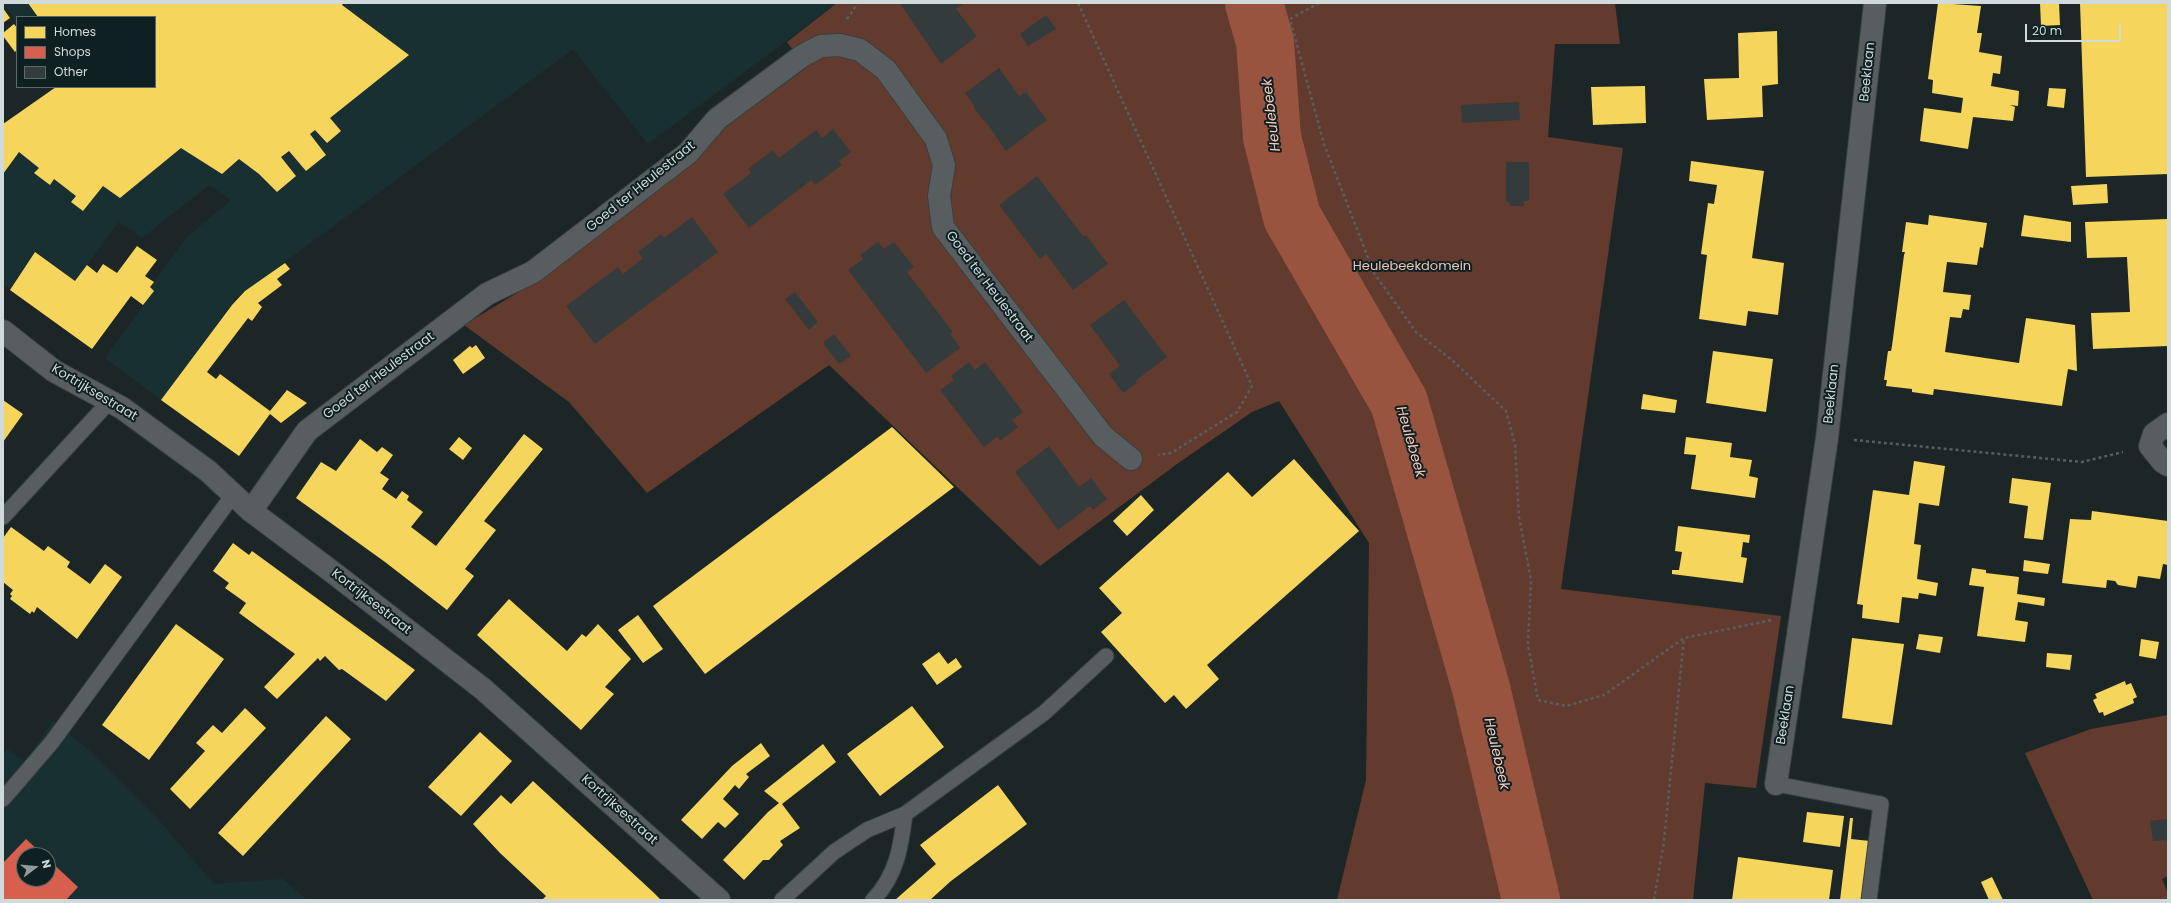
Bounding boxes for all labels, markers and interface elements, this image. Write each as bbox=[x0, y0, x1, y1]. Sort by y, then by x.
legend bbox=[16, 16, 156, 88]
scale bar bbox=[2027, 16, 2123, 42]
text: 20 m bbox=[2032, 22, 2062, 39]
text: Homes bbox=[54, 23, 96, 40]
street label: Beeklaan bbox=[1857, 41, 1879, 103]
text: Shops bbox=[54, 43, 91, 60]
text: Other bbox=[54, 63, 87, 80]
water label: Heulebeek bbox=[1259, 78, 1285, 152]
street label: Goed ter Heulestraat bbox=[584, 138, 698, 236]
street label: Goed ter Heulestraat bbox=[942, 228, 1036, 346]
park label: Heulebeekdomein bbox=[1353, 259, 1471, 275]
street label: Goed ter Heulestraat bbox=[320, 329, 438, 423]
street label: Kortrijksestraat bbox=[48, 361, 140, 425]
street label: Beeklaan bbox=[1821, 363, 1843, 425]
water label: Heulebeek bbox=[1392, 404, 1428, 480]
street label: Kortrijksestraat bbox=[328, 566, 414, 638]
street label: Beeklaan bbox=[1774, 684, 1798, 746]
water label: Heulebeek bbox=[1480, 716, 1512, 792]
street label: Kortrijksestraat bbox=[578, 772, 660, 848]
north arrow bbox=[16, 847, 56, 887]
text: N bbox=[38, 858, 55, 870]

